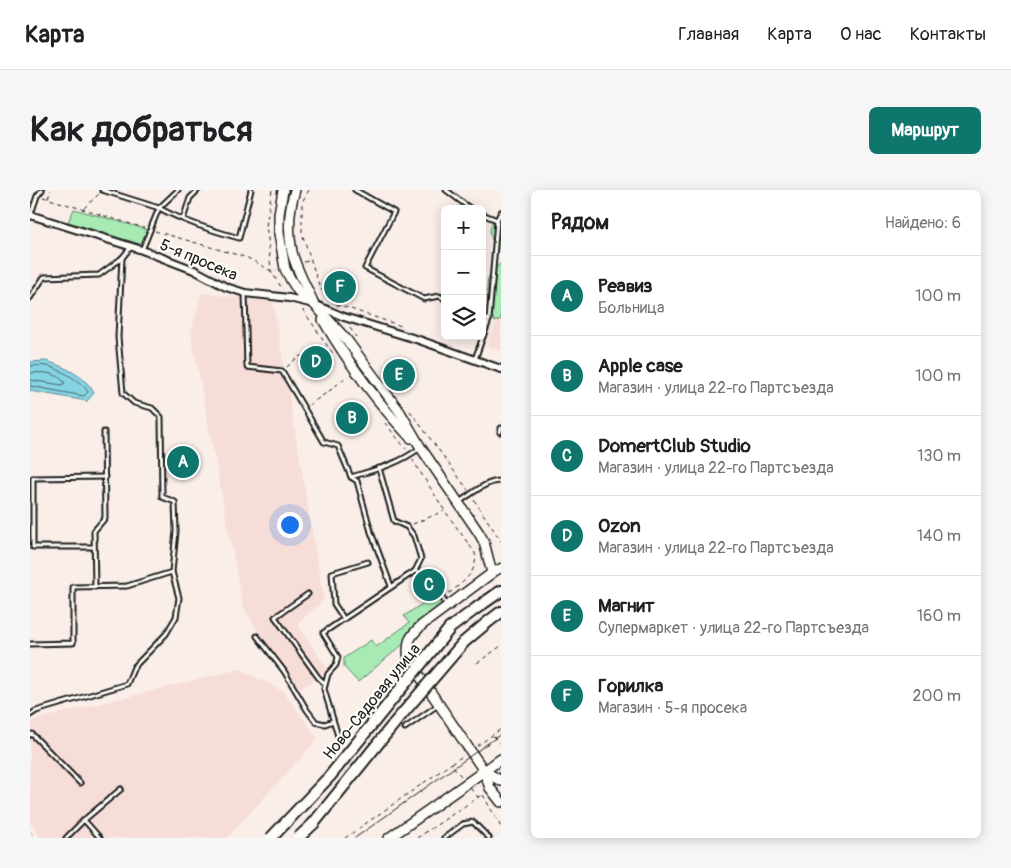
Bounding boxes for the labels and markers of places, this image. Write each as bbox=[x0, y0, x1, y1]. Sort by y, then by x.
pin: F bbox=[324, 268, 356, 306]
pin: D bbox=[300, 343, 332, 381]
pin: E bbox=[383, 356, 415, 394]
pin: B bbox=[336, 399, 368, 437]
pin: A bbox=[167, 443, 199, 481]
pin: C bbox=[413, 566, 445, 604]

